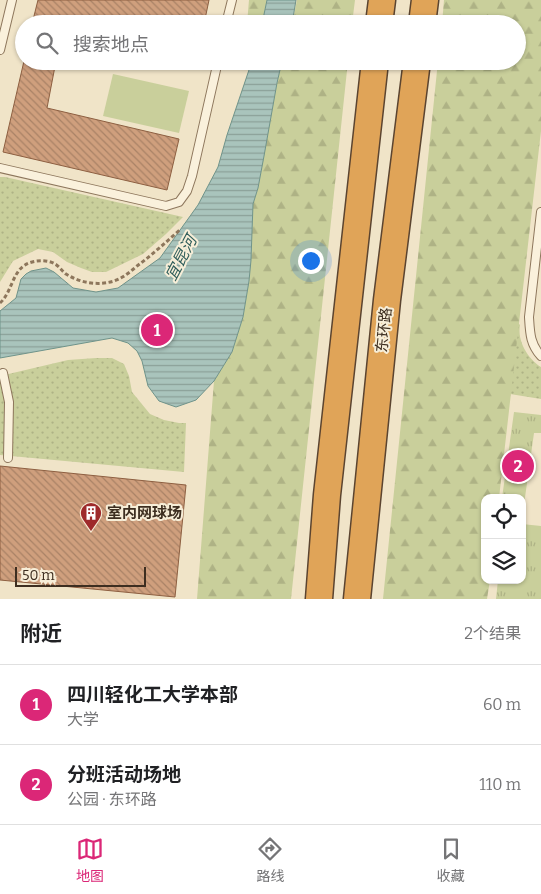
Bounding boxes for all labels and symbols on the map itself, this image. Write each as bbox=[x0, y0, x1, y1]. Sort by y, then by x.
water label: 宜昆河 bbox=[161, 230, 202, 284]
your location bbox=[298, 248, 324, 274]
street label: 东环路 bbox=[373, 307, 395, 353]
pin: 1 bbox=[141, 311, 173, 349]
pin: 2 bbox=[502, 447, 534, 485]
building icon: 室内网球场 bbox=[79, 501, 103, 532]
place label: 室内网球场 bbox=[107, 504, 182, 522]
scale bar bbox=[15, 564, 146, 587]

